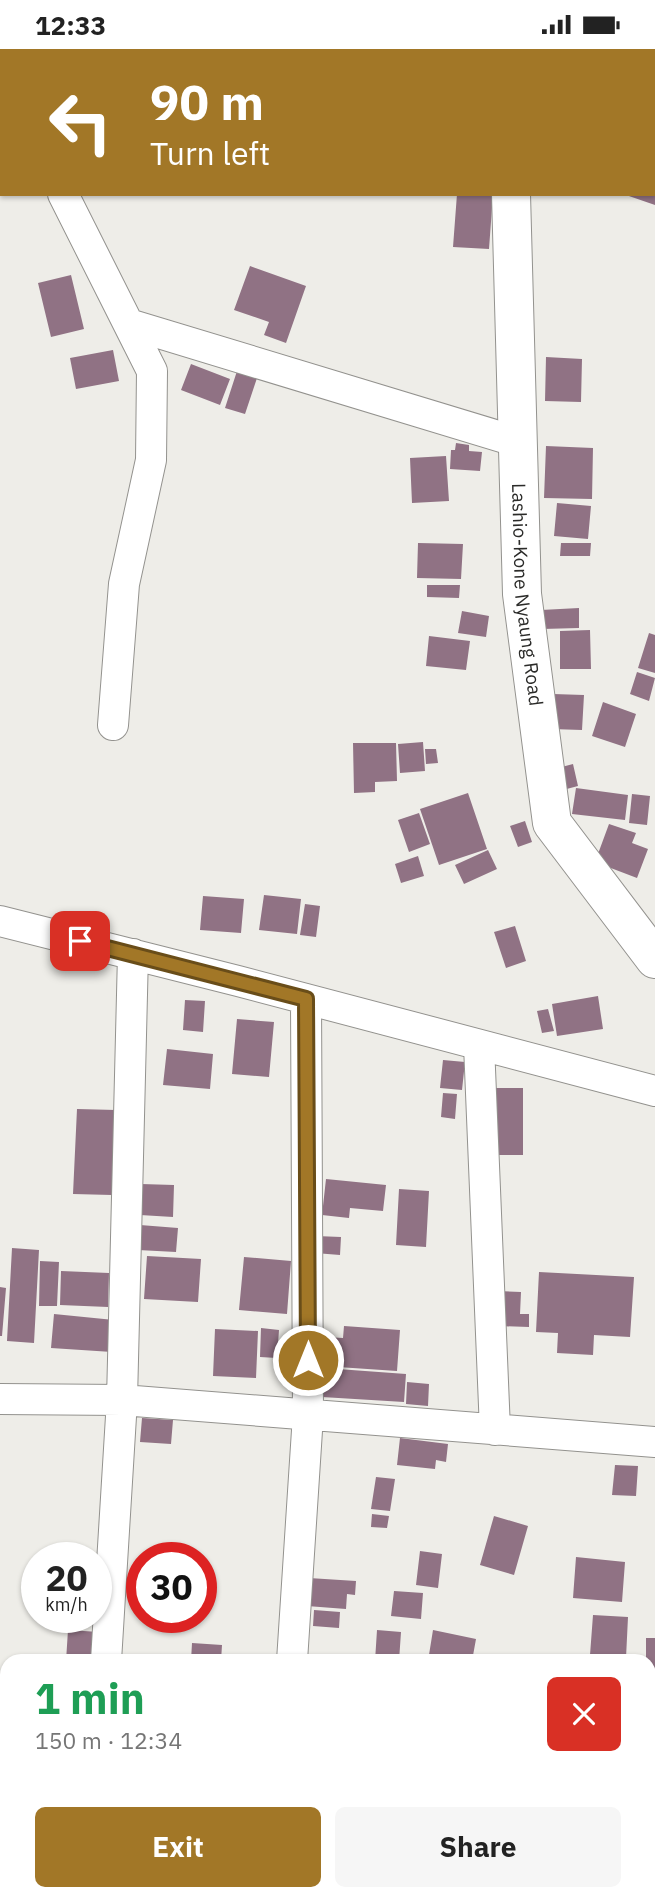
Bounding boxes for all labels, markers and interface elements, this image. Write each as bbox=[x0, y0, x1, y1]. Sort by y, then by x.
text: 12:33 bbox=[35, 8, 106, 42]
text: 90 m bbox=[150, 70, 264, 133]
icon: left bbox=[35, 77, 126, 168]
text: Turn left bbox=[150, 132, 270, 174]
street label: Lashio-Kone Nyaung Road bbox=[507, 483, 549, 707]
pin bbox=[50, 911, 110, 971]
icon: arrive bbox=[61, 922, 99, 960]
position arrow bbox=[271, 1323, 345, 1397]
speed limit sign: 30 bbox=[126, 1542, 217, 1633]
text: 20 bbox=[45, 1555, 88, 1601]
text: km/h bbox=[45, 1593, 88, 1616]
text: 1 min bbox=[35, 1671, 145, 1726]
button: close bbox=[547, 1677, 621, 1751]
text: 150 m · 12:34 bbox=[35, 1725, 182, 1755]
button: Exit bbox=[35, 1807, 321, 1887]
button: Share bbox=[335, 1807, 621, 1887]

